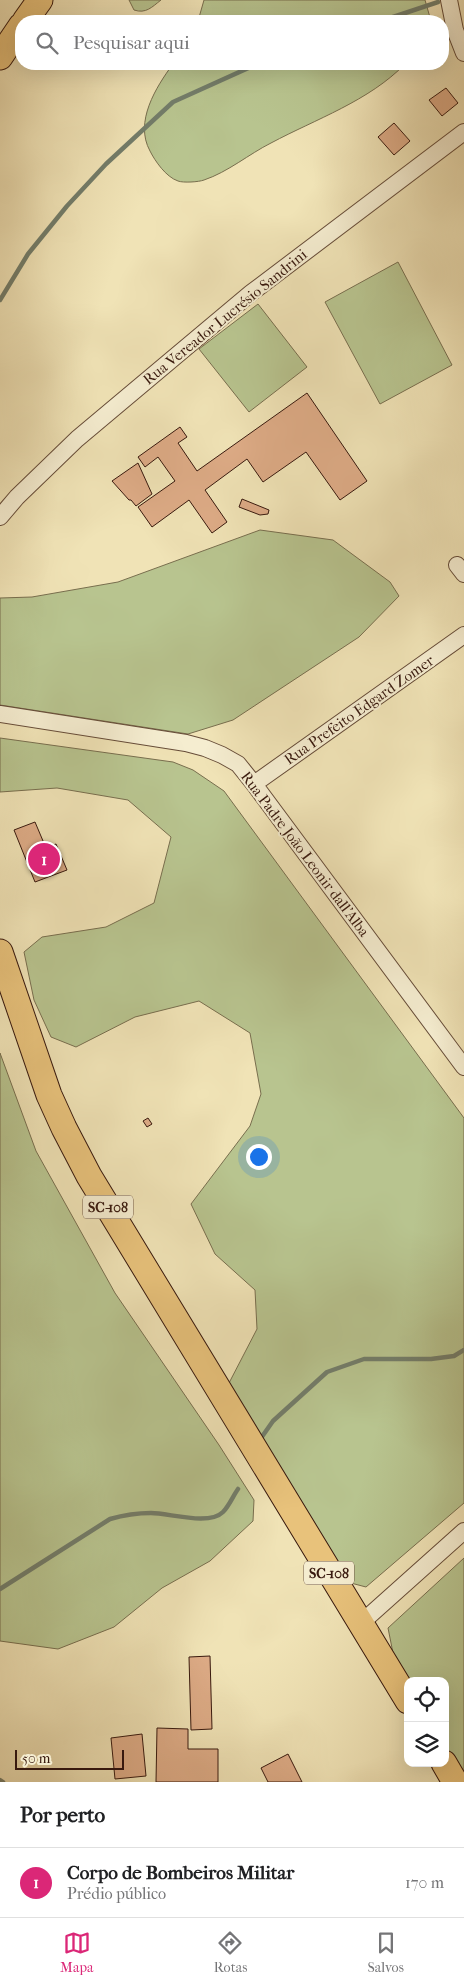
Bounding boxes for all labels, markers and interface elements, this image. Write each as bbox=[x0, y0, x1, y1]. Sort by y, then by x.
search box bbox=[15, 15, 449, 70]
icon: search bbox=[33, 29, 61, 57]
text: Pesquisar aqui bbox=[73, 32, 190, 54]
street label: Rua Vereador Lucrésio Sandrini bbox=[140, 245, 311, 389]
street label: Rua Prefeito Edgard Zomer bbox=[281, 651, 438, 769]
street label: Rua Padre João Leonir dall'Alba bbox=[237, 768, 374, 941]
pin: 1 bbox=[28, 840, 60, 878]
your location bbox=[246, 1144, 272, 1170]
road number: SC-108 bbox=[83, 1196, 133, 1218]
road number: SC-108 bbox=[304, 1562, 354, 1585]
map controls bbox=[404, 1677, 449, 1767]
button: locate bbox=[404, 1677, 449, 1722]
button: layers bbox=[404, 1722, 449, 1767]
scale bar bbox=[15, 1747, 124, 1770]
text: 50 m bbox=[22, 1750, 50, 1767]
text: Por perto bbox=[20, 1803, 105, 1827]
text: Corpo de Bombeiros Militar bbox=[67, 1862, 294, 1884]
text: 1 bbox=[33, 1873, 39, 1892]
text: 170 m bbox=[405, 1873, 444, 1892]
text: Prédio público bbox=[67, 1884, 166, 1903]
tab: Mapa bbox=[60, 1929, 93, 1976]
tab: Rotas bbox=[214, 1929, 247, 1976]
tab: Salvos bbox=[368, 1929, 404, 1976]

